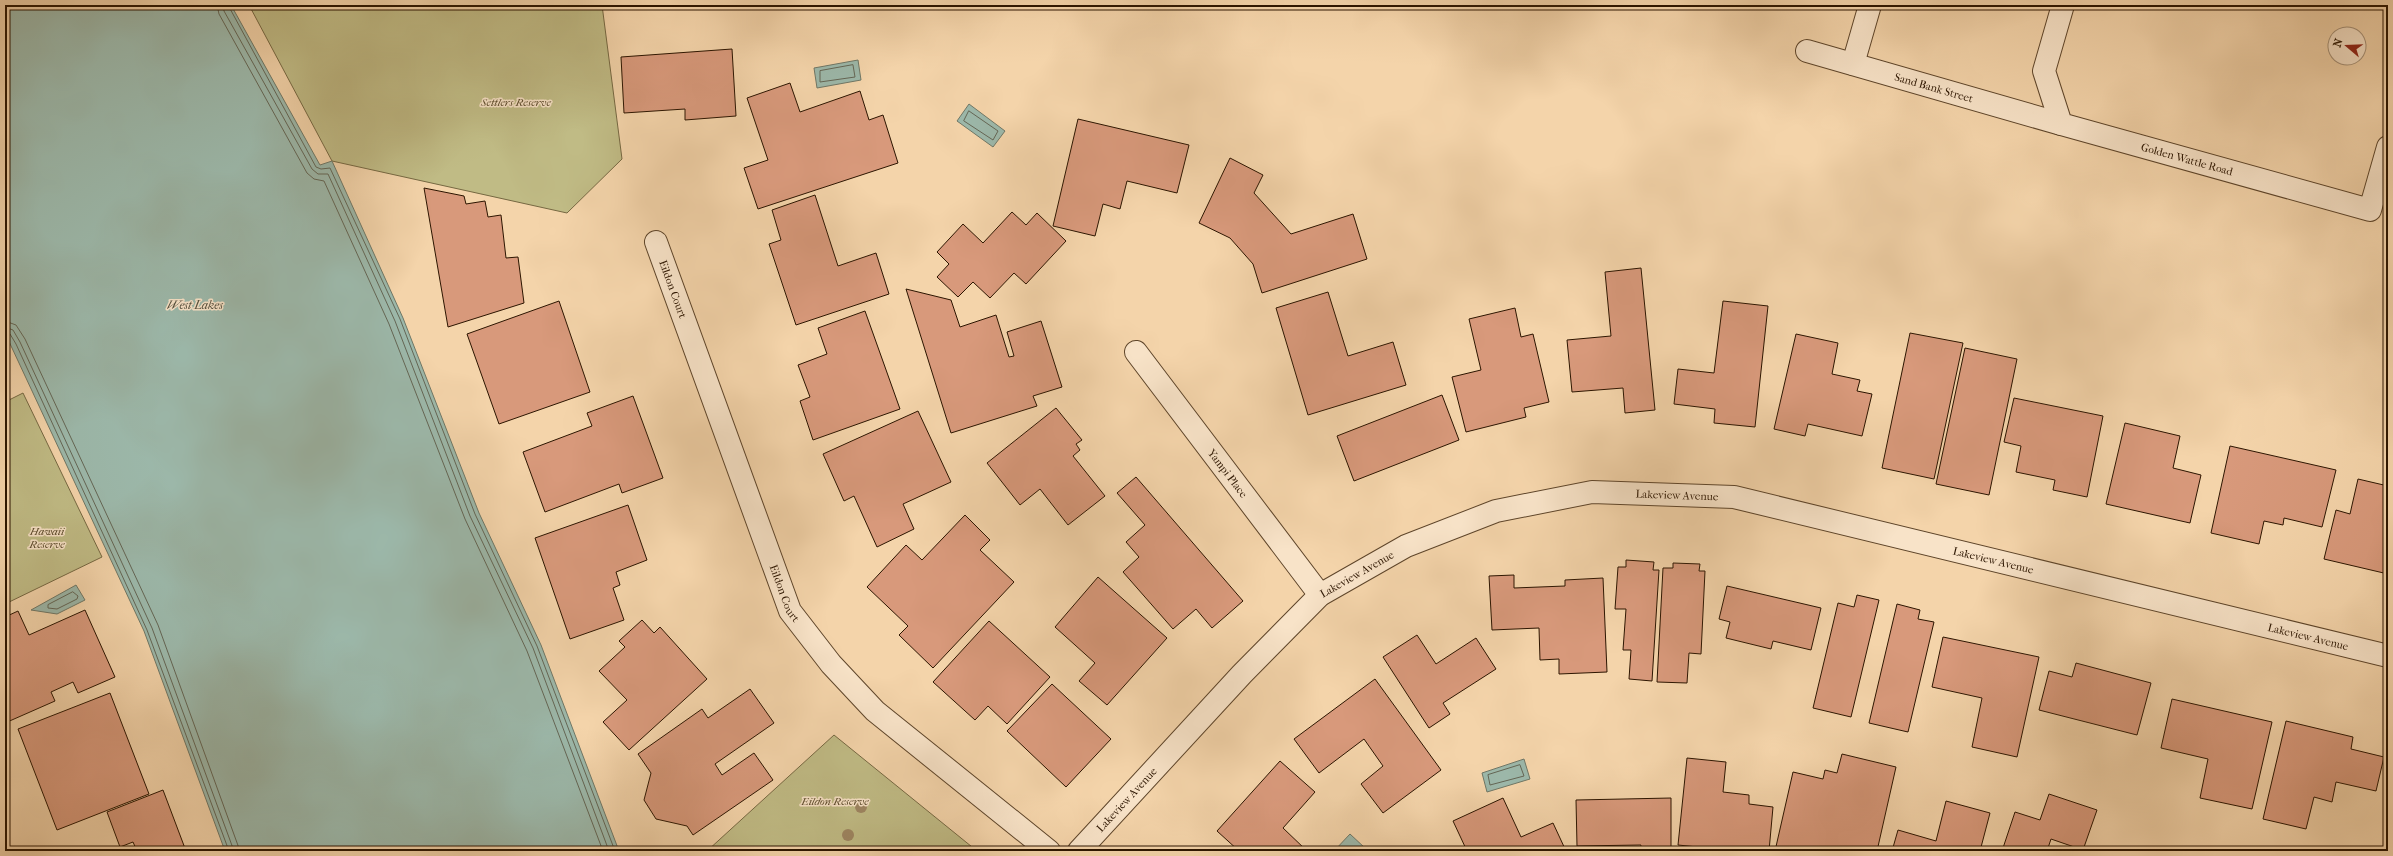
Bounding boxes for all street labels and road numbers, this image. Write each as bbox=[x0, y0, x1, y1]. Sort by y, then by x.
street label: Sand Bank Street bbox=[1893, 70, 1975, 105]
street label: Golden Wattle Road bbox=[2139, 140, 2235, 178]
street label: Eildon Court bbox=[657, 258, 690, 320]
street label: Yampi Place bbox=[1205, 446, 1251, 500]
street label: Lakeview Avenue bbox=[1635, 487, 1719, 503]
street label: Lakeview Avenue bbox=[1952, 544, 2036, 576]
street label: Lakeview Avenue bbox=[1318, 548, 1396, 600]
street label: Eildon Court bbox=[767, 563, 802, 624]
street label: Lakeview Avenue bbox=[2266, 620, 2350, 653]
street label: Lakeview Avenue bbox=[1094, 764, 1160, 834]

